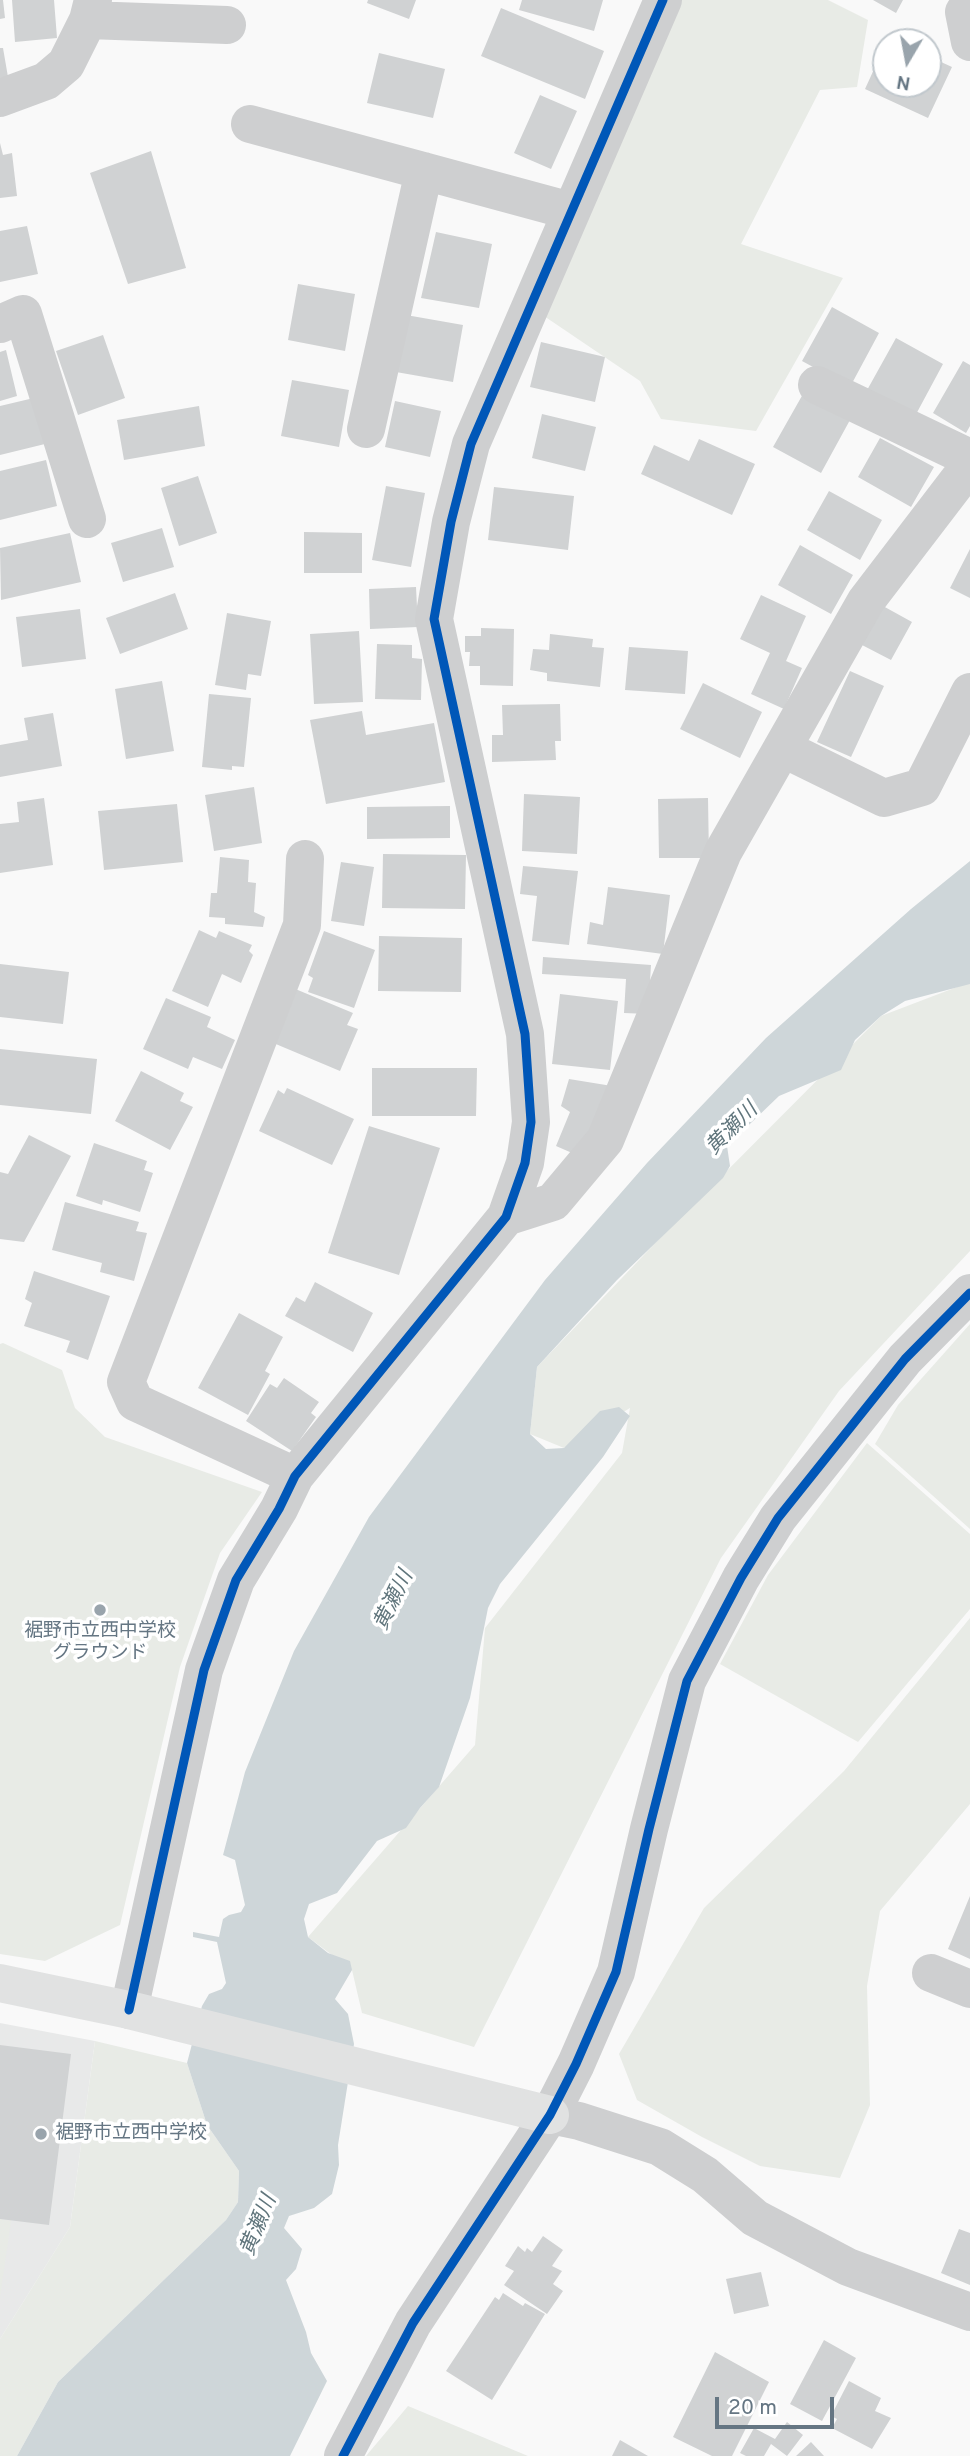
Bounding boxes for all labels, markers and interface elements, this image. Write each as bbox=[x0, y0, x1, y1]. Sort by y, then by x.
north arrow bbox=[872, 28, 942, 98]
text: N bbox=[895, 69, 913, 95]
water label: 黄瀬川 bbox=[702, 1099, 764, 1161]
water label: 黄瀬川 bbox=[370, 1567, 420, 1635]
marker: 裾野市立西中学校 グラウンド bbox=[92, 1602, 108, 1618]
place label: 裾野市立西中学校 グラウンド bbox=[24, 1621, 176, 1665]
place label: 裾野市立西中学校 bbox=[55, 2123, 207, 2145]
marker: 裾野市立西中学校 bbox=[33, 2126, 49, 2142]
water label: 黄瀬川 bbox=[237, 2192, 283, 2260]
scale bar bbox=[718, 2382, 837, 2426]
text: 20 m bbox=[728, 2395, 777, 2422]

